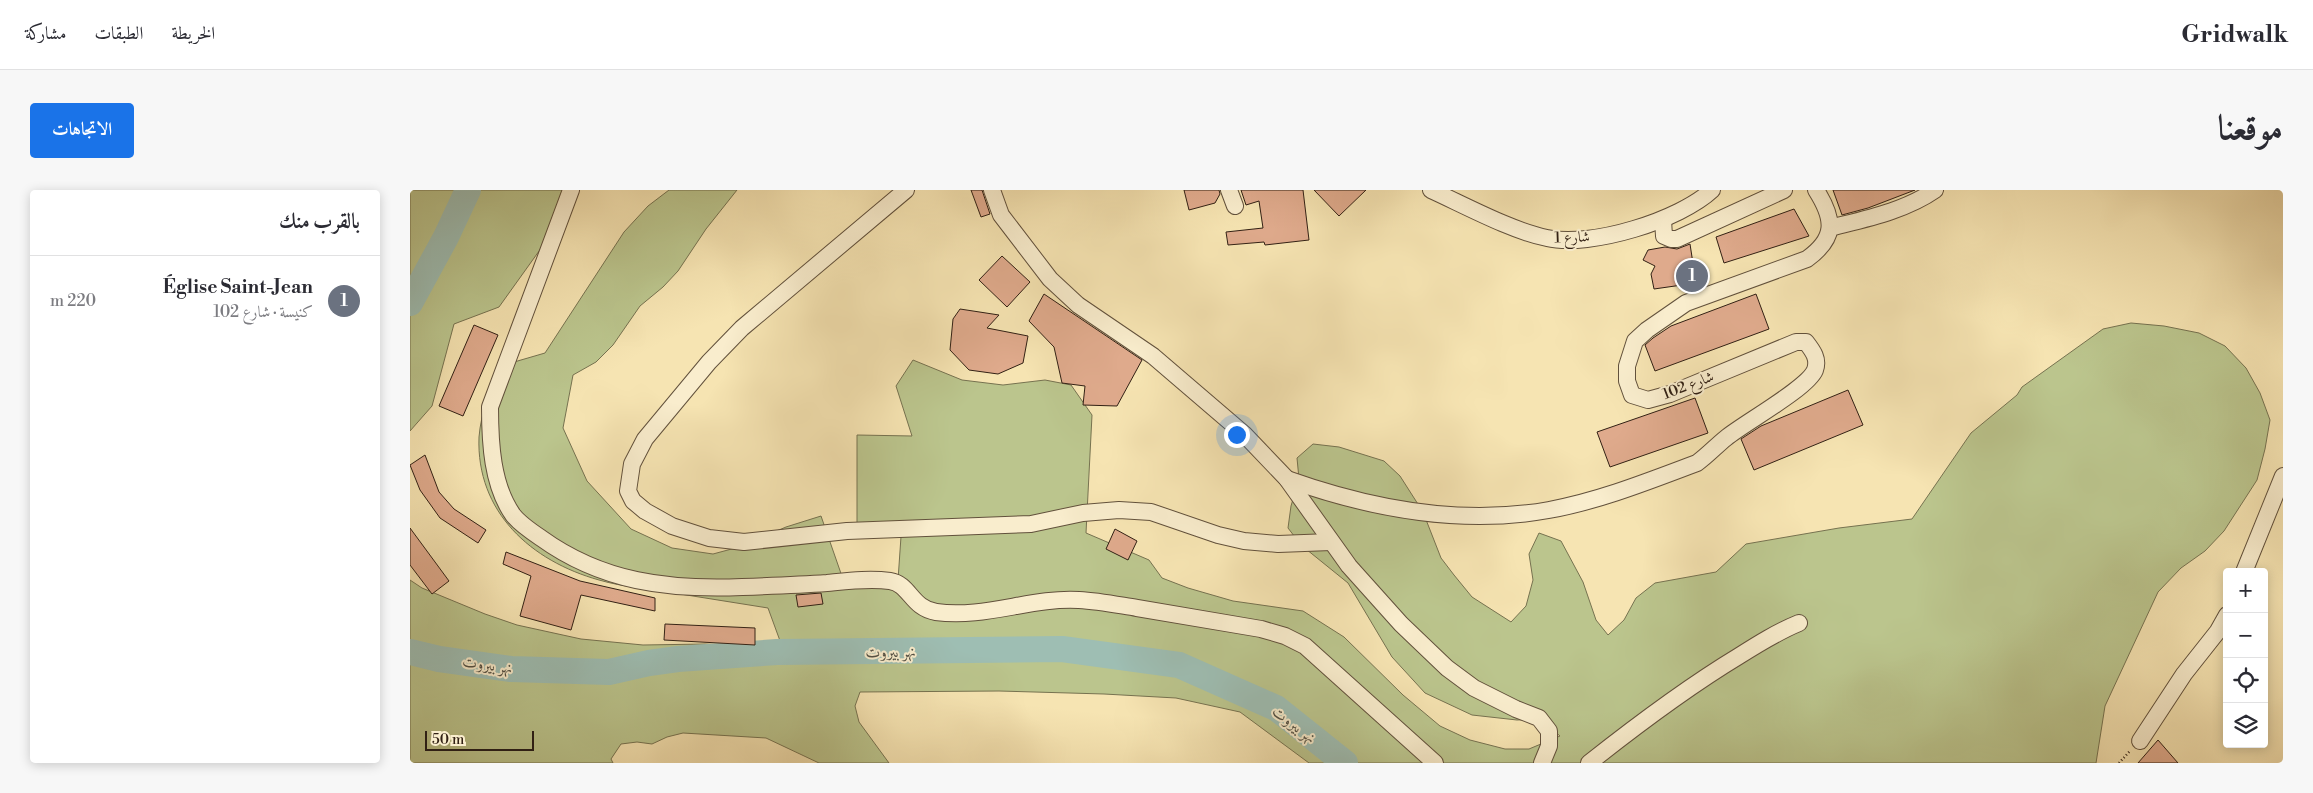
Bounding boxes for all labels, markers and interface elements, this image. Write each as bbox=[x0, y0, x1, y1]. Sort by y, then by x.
text: Gridwalk bbox=[2181, 20, 2288, 50]
text: مشاركة bbox=[25, 22, 66, 45]
text: الطبقات bbox=[94, 22, 143, 45]
text: الخريطة bbox=[171, 22, 215, 45]
button: الاتجاهات bbox=[30, 103, 134, 158]
text: موقعنا bbox=[2218, 107, 2283, 150]
text: بالقرب منك bbox=[279, 209, 360, 235]
street label: شارع 1 bbox=[1554, 227, 1590, 251]
pin: 1 bbox=[1676, 257, 1708, 295]
text: Église Saint-Jean bbox=[163, 275, 313, 299]
text: 220 m bbox=[50, 291, 96, 311]
text: 1 bbox=[340, 291, 348, 311]
text: كنيسة · شارع 102 bbox=[213, 302, 313, 322]
street label: شارع 102 bbox=[1660, 367, 1718, 407]
your location bbox=[1224, 422, 1250, 448]
map controls bbox=[2223, 568, 2268, 748]
button: + bbox=[2223, 568, 2268, 613]
button: − bbox=[2223, 613, 2268, 658]
water label: نهر بيروت bbox=[866, 642, 916, 662]
water label: نهر بيروت bbox=[462, 652, 514, 678]
button: locate bbox=[2223, 658, 2268, 703]
water label: نهر بيروت bbox=[1268, 702, 1321, 748]
button: layers bbox=[2223, 703, 2268, 748]
scale bar bbox=[425, 728, 534, 751]
text: 50 m bbox=[432, 731, 464, 749]

